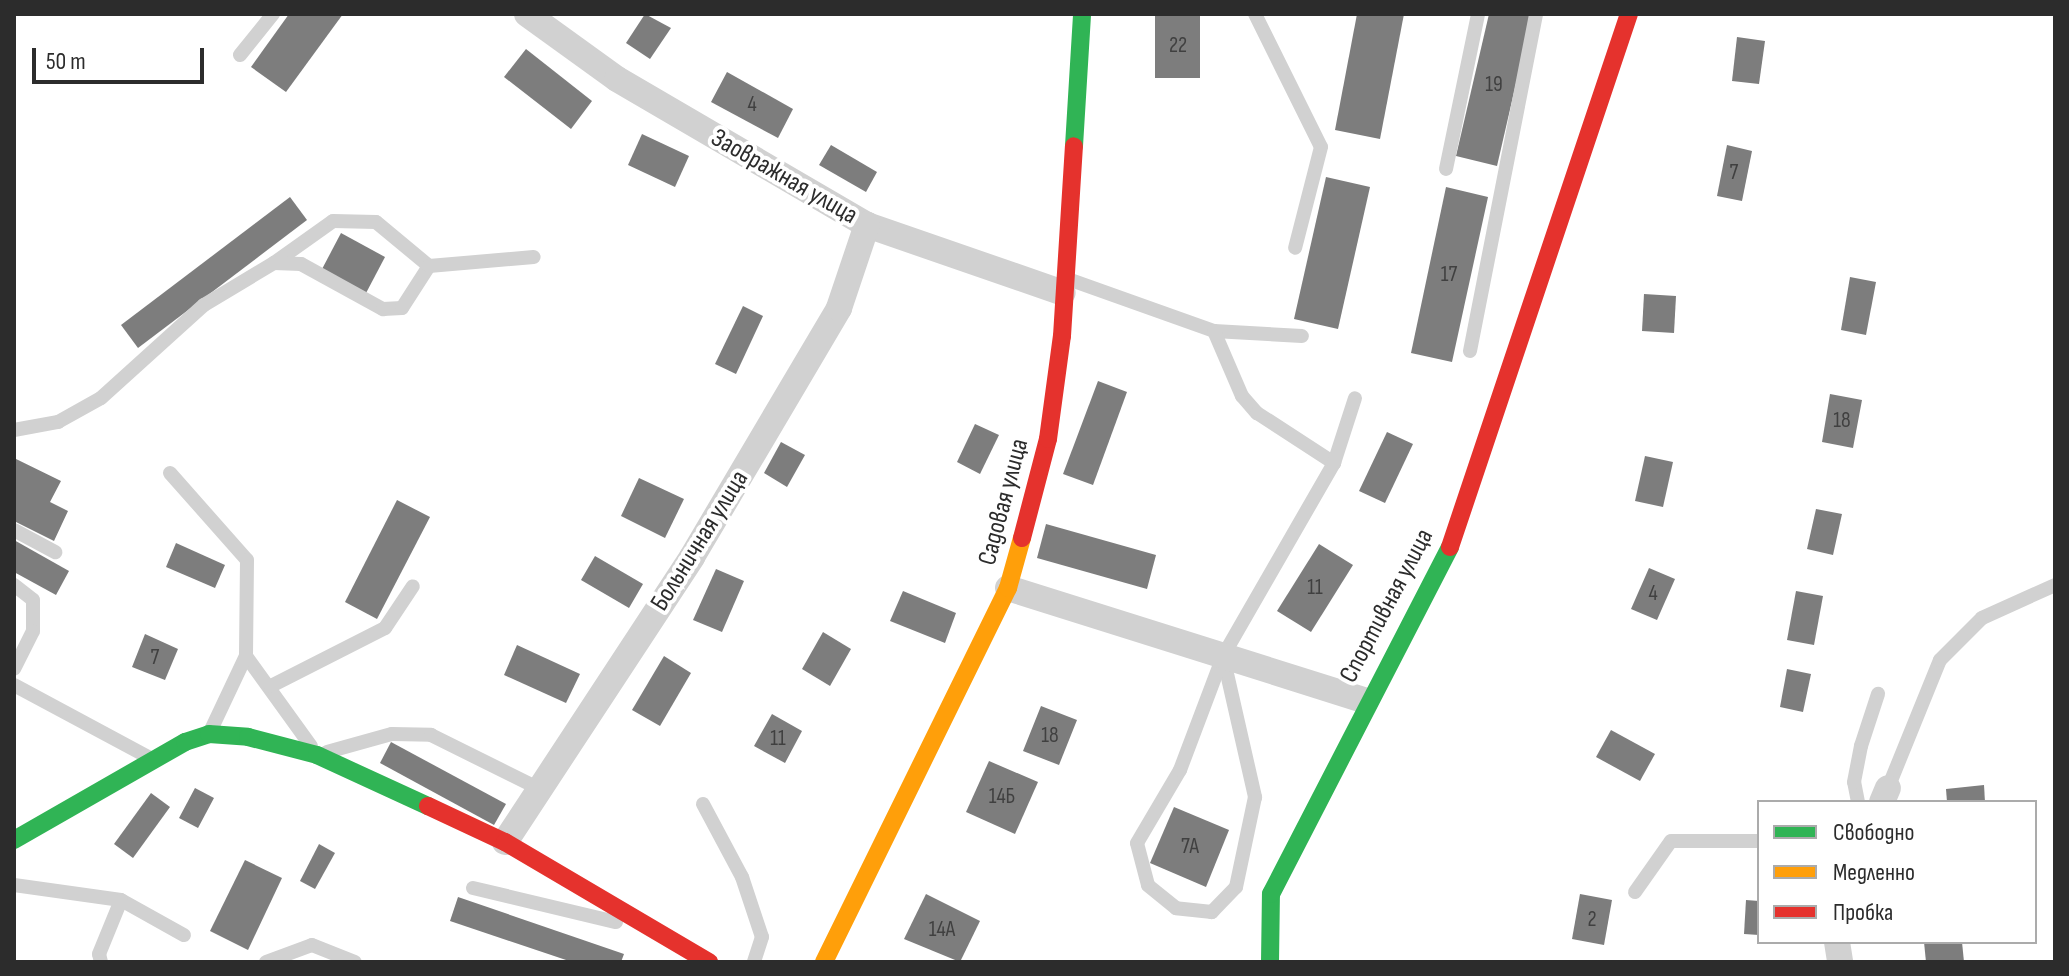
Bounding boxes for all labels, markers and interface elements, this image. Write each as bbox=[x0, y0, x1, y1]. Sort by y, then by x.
scale bar bbox=[36, 32, 208, 82]
house number: 22 bbox=[1169, 33, 1187, 59]
text: 50 m bbox=[46, 47, 86, 76]
house number: 19 bbox=[1485, 72, 1503, 98]
house number: 4 bbox=[747, 92, 757, 118]
street label: Заовражная улица bbox=[705, 123, 863, 231]
house number: 7 bbox=[1730, 160, 1738, 186]
house number: 17 bbox=[1441, 262, 1457, 288]
house number: 18 bbox=[1833, 408, 1851, 434]
street label: Садовая улица bbox=[972, 435, 1036, 569]
street label: Больничная улица bbox=[645, 465, 755, 617]
street label: Спортивная улица bbox=[1333, 524, 1441, 688]
house number: 11 bbox=[1307, 575, 1323, 601]
house number: 4 bbox=[1648, 581, 1658, 607]
house number: 7 bbox=[151, 645, 159, 671]
house number: 18 bbox=[1041, 723, 1059, 749]
house number: 11 bbox=[770, 726, 786, 752]
house number: 14Б bbox=[989, 784, 1015, 810]
legend bbox=[1757, 800, 2037, 944]
text: Свободно bbox=[1833, 818, 1914, 847]
house number: 7А bbox=[1181, 834, 1199, 860]
text: Медленно bbox=[1833, 858, 1915, 887]
text: Пробка bbox=[1833, 898, 1893, 927]
house number: 2 bbox=[1587, 907, 1597, 933]
house number: 14А bbox=[929, 917, 955, 943]

